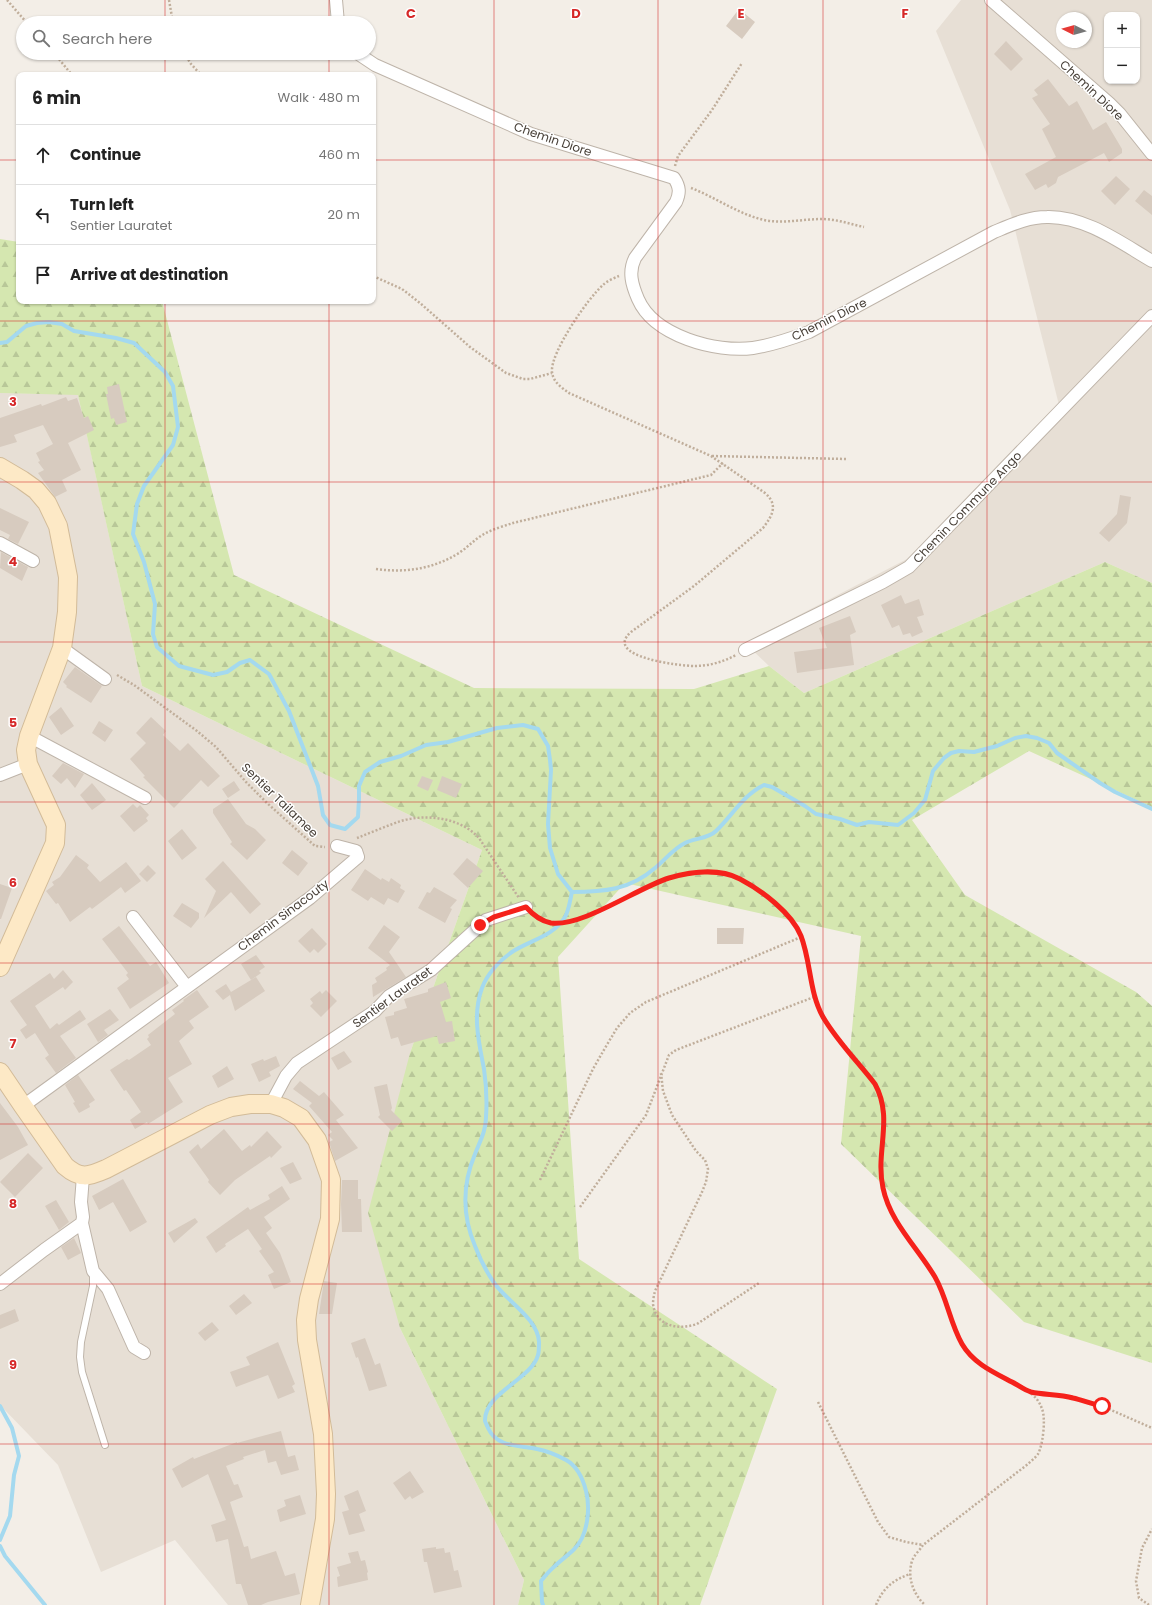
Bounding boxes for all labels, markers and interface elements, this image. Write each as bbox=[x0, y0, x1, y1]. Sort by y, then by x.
text: C bbox=[406, 4, 416, 23]
text: D bbox=[571, 4, 581, 23]
text: E bbox=[737, 4, 745, 23]
text: F bbox=[901, 4, 909, 23]
north arrow bbox=[1056, 12, 1092, 48]
map controls bbox=[1104, 12, 1140, 84]
button: + bbox=[1104, 12, 1140, 48]
search box bbox=[16, 16, 376, 60]
icon: search bbox=[30, 27, 52, 49]
text: Search here bbox=[62, 28, 152, 49]
button: − bbox=[1104, 48, 1140, 84]
street label: Chemin Diore bbox=[1056, 56, 1128, 124]
text: 6 min bbox=[32, 86, 81, 110]
text: Walk · 480 m bbox=[278, 88, 360, 107]
street label: Chemin Diore bbox=[512, 118, 594, 160]
icon: ahead bbox=[32, 144, 54, 166]
text: Continue bbox=[70, 144, 141, 165]
text: 460 m bbox=[319, 145, 360, 164]
text: Turn left bbox=[70, 194, 134, 215]
icon: left bbox=[32, 204, 54, 226]
text: 20 m bbox=[327, 205, 360, 224]
text: Sentier Lauratet bbox=[70, 216, 172, 235]
icon: arrive bbox=[32, 264, 54, 286]
text: Arrive at destination bbox=[70, 264, 228, 285]
street label: Chemin Diore bbox=[789, 293, 869, 345]
text: 3 bbox=[9, 392, 17, 411]
street label: Chemin Commune Ango bbox=[909, 447, 1025, 567]
text: 4 bbox=[9, 552, 18, 571]
text: 5 bbox=[9, 713, 17, 732]
street label: Sentier Tailamee bbox=[238, 759, 322, 841]
text: 6 bbox=[9, 873, 17, 892]
street label: Chemin Sinacouty bbox=[234, 875, 332, 955]
route end bbox=[471, 916, 489, 934]
street label: Sentier Lauratet bbox=[349, 962, 435, 1032]
text: 7 bbox=[10, 1034, 17, 1053]
text: 8 bbox=[9, 1194, 17, 1213]
text: 9 bbox=[9, 1355, 17, 1374]
route start bbox=[1093, 1397, 1111, 1415]

